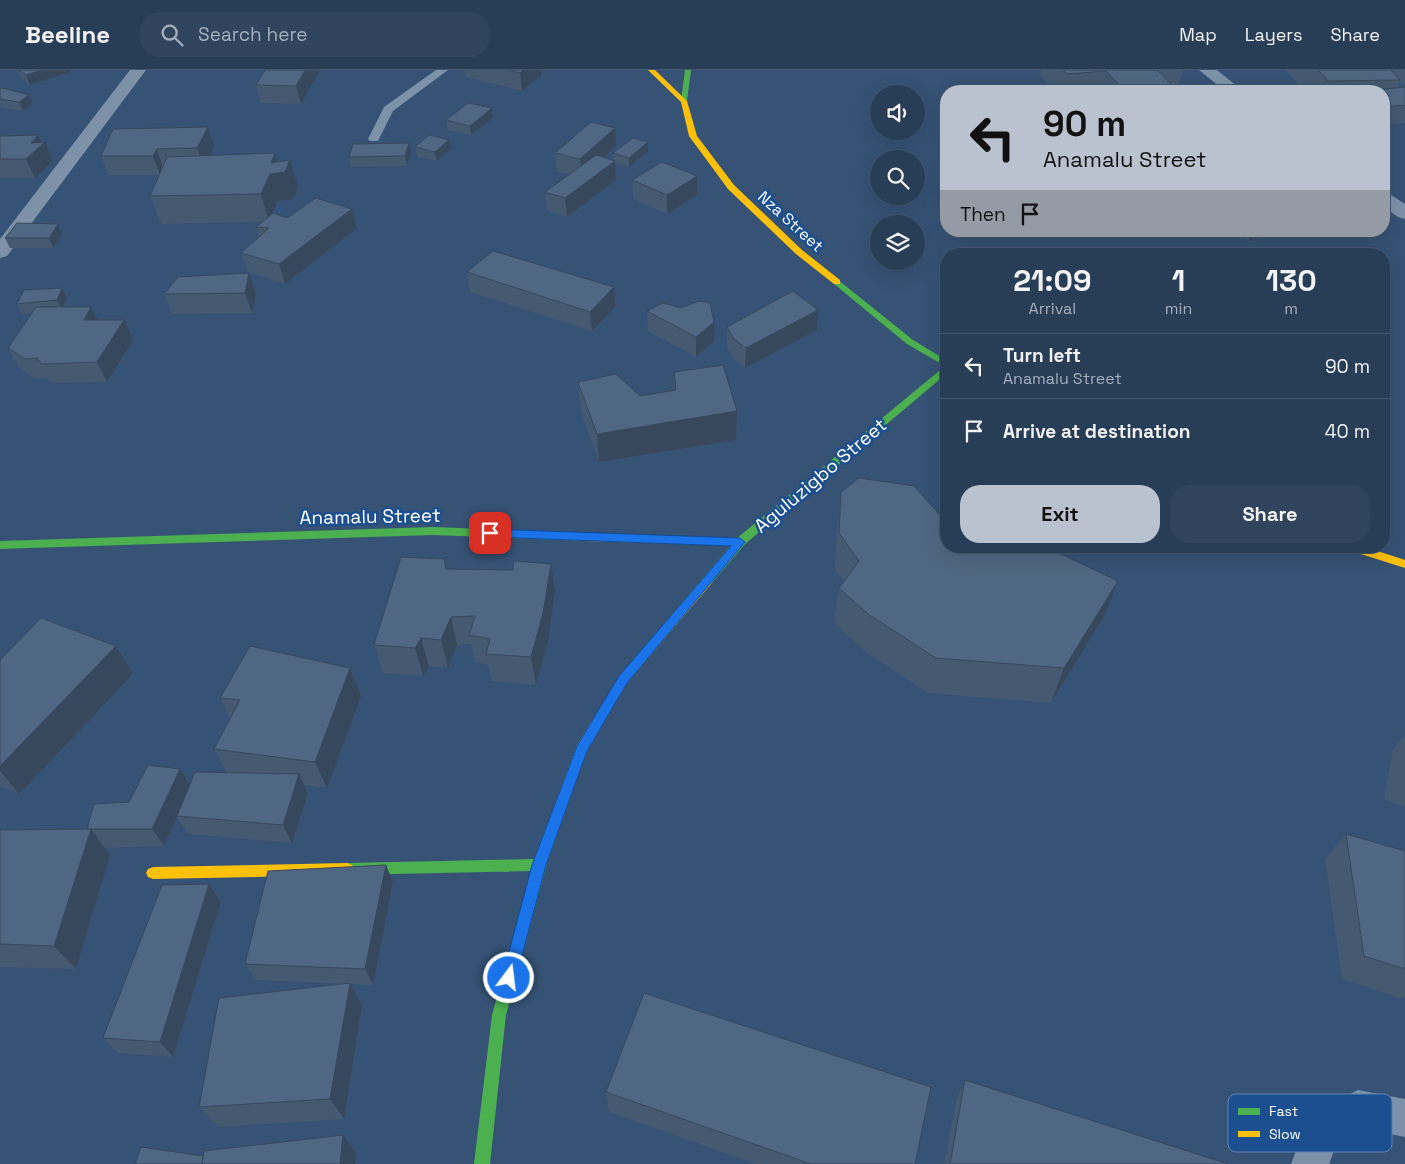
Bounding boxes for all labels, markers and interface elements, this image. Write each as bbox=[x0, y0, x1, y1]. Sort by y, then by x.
search box bbox=[140, 12, 490, 57]
text: Beeline bbox=[25, 19, 110, 50]
icon: search bbox=[158, 21, 186, 49]
text: Search here bbox=[198, 22, 308, 47]
text: Map bbox=[1179, 23, 1217, 46]
text: Layers bbox=[1245, 23, 1302, 46]
text: Share bbox=[1330, 23, 1380, 46]
map controls bbox=[870, 85, 925, 270]
button: sound bbox=[870, 85, 925, 140]
text: 90 m bbox=[1043, 102, 1126, 146]
icon: left bbox=[960, 105, 1025, 170]
text: Anamalu Street bbox=[1043, 145, 1206, 173]
button: search bbox=[870, 150, 925, 205]
street label: Nza Street bbox=[753, 186, 828, 256]
icon: arrive bbox=[1016, 200, 1044, 228]
text: Then bbox=[960, 202, 1006, 227]
button: layers bbox=[870, 215, 925, 270]
text: 21:09 bbox=[1013, 261, 1092, 300]
text: 1 bbox=[1172, 261, 1185, 300]
text: 130 bbox=[1266, 261, 1317, 300]
text: Arrival bbox=[1029, 298, 1076, 319]
text: min bbox=[1165, 298, 1192, 319]
text: m bbox=[1284, 298, 1298, 319]
text: Turn left bbox=[1003, 343, 1081, 368]
icon: left bbox=[960, 352, 988, 380]
text: 90 m bbox=[1325, 354, 1370, 379]
text: Anamalu Street bbox=[1003, 368, 1122, 389]
street label: Aguluzigbo Street bbox=[749, 413, 892, 538]
icon: arrive bbox=[960, 417, 988, 445]
text: Arrive at destination bbox=[1003, 419, 1191, 444]
text: 40 m bbox=[1325, 419, 1370, 444]
button: Exit bbox=[960, 485, 1160, 543]
button: Share bbox=[1170, 485, 1370, 543]
street label: Anamalu Street bbox=[299, 503, 441, 530]
pin bbox=[469, 512, 511, 554]
icon: arrive bbox=[476, 519, 504, 547]
position arrow bbox=[482, 951, 534, 1003]
legend bbox=[1228, 1094, 1392, 1152]
text: Fast bbox=[1269, 1102, 1298, 1120]
text: Slow bbox=[1269, 1125, 1301, 1143]

